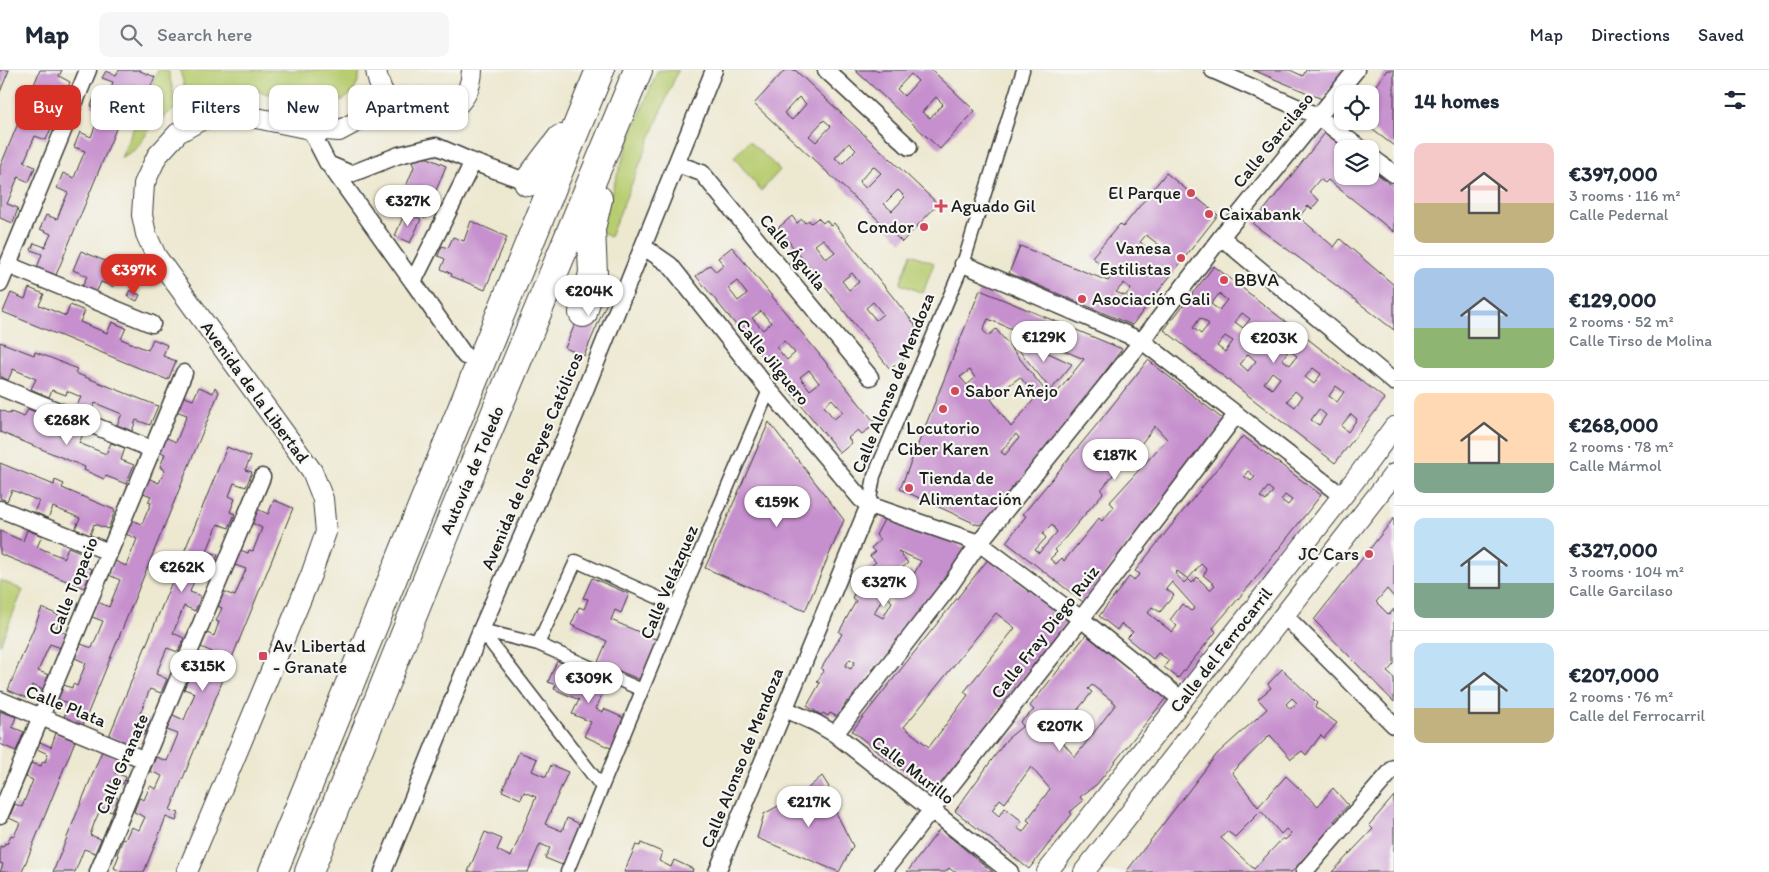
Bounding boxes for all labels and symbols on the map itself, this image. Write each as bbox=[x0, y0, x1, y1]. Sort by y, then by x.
street label: Calle Garcilaso bbox=[1228, 88, 1318, 192]
place label: El Parque bbox=[1108, 182, 1181, 204]
pin: €327K bbox=[373, 184, 443, 227]
marker: El Parque bbox=[1185, 187, 1197, 199]
place label: Aguado Gil bbox=[951, 195, 1036, 217]
marker: Aguado Gil bbox=[935, 200, 947, 212]
place label: Caixabank bbox=[1219, 203, 1302, 225]
marker: Caixabank bbox=[1203, 208, 1215, 220]
street label: Calle Águila bbox=[755, 209, 831, 295]
place label: Condor bbox=[857, 216, 915, 238]
marker: Condor bbox=[918, 221, 930, 233]
place label: Vanesa Estilistas bbox=[1100, 237, 1172, 280]
marker: Vanesa Estilistas bbox=[1175, 252, 1187, 264]
pin: €397K bbox=[99, 254, 169, 296]
place label: BBVA bbox=[1234, 269, 1280, 291]
pin: €204K bbox=[554, 274, 624, 317]
marker: BBVA bbox=[1218, 274, 1230, 286]
place label: Asociación Gali bbox=[1092, 288, 1210, 310]
street label: Calle Alonso de Mendoza bbox=[847, 290, 939, 476]
marker: Asociación Gali bbox=[1076, 293, 1088, 305]
street label: Calle Jilguero bbox=[731, 314, 815, 410]
street label: Avenida de la Libertad bbox=[196, 317, 314, 467]
pin: €129K bbox=[1009, 320, 1079, 363]
pin: €203K bbox=[1239, 322, 1309, 364]
street label: Avenida de los Reyes Católicos bbox=[476, 349, 588, 573]
place label: Sabor Añejo bbox=[965, 380, 1058, 402]
marker: Sabor Añejo bbox=[949, 385, 961, 397]
street label: Autovía de Toledo bbox=[435, 402, 509, 538]
marker: Locutorio Ciber Karen bbox=[937, 403, 949, 415]
pin: €268K bbox=[32, 404, 102, 446]
place label: Locutorio Ciber Karen bbox=[897, 417, 989, 460]
pin: €187K bbox=[1080, 438, 1150, 481]
place label: Tienda de Alimentación bbox=[919, 467, 1022, 510]
marker: Tienda de Alimentación bbox=[903, 482, 915, 494]
pin: €159K bbox=[742, 486, 812, 528]
street label: Calle Velázquez bbox=[635, 521, 703, 642]
street label: Calle Topacio bbox=[43, 534, 103, 638]
place label: JC Cars bbox=[1298, 543, 1359, 565]
marker: JC Cars bbox=[1363, 548, 1375, 560]
pin: €262K bbox=[147, 550, 217, 593]
street label: Calle Fray Diego Ruiz bbox=[986, 560, 1104, 703]
pin: €327K bbox=[849, 566, 919, 608]
street label: Calle del Ferrocarril bbox=[1165, 583, 1277, 717]
place label: Av. Libertad - Granate bbox=[273, 635, 366, 678]
pin: €315K bbox=[168, 650, 238, 692]
marker: Av. Libertad - Granate bbox=[257, 650, 269, 662]
pin: €309K bbox=[554, 662, 624, 704]
street label: Calle Alonso de Mendoza bbox=[696, 665, 788, 851]
street label: Calle Plata bbox=[23, 680, 110, 732]
street label: Calle Granate bbox=[91, 710, 153, 818]
pin: €207K bbox=[1025, 710, 1095, 752]
street label: Calle Murillo bbox=[867, 731, 959, 809]
pin: €217K bbox=[774, 786, 844, 828]

